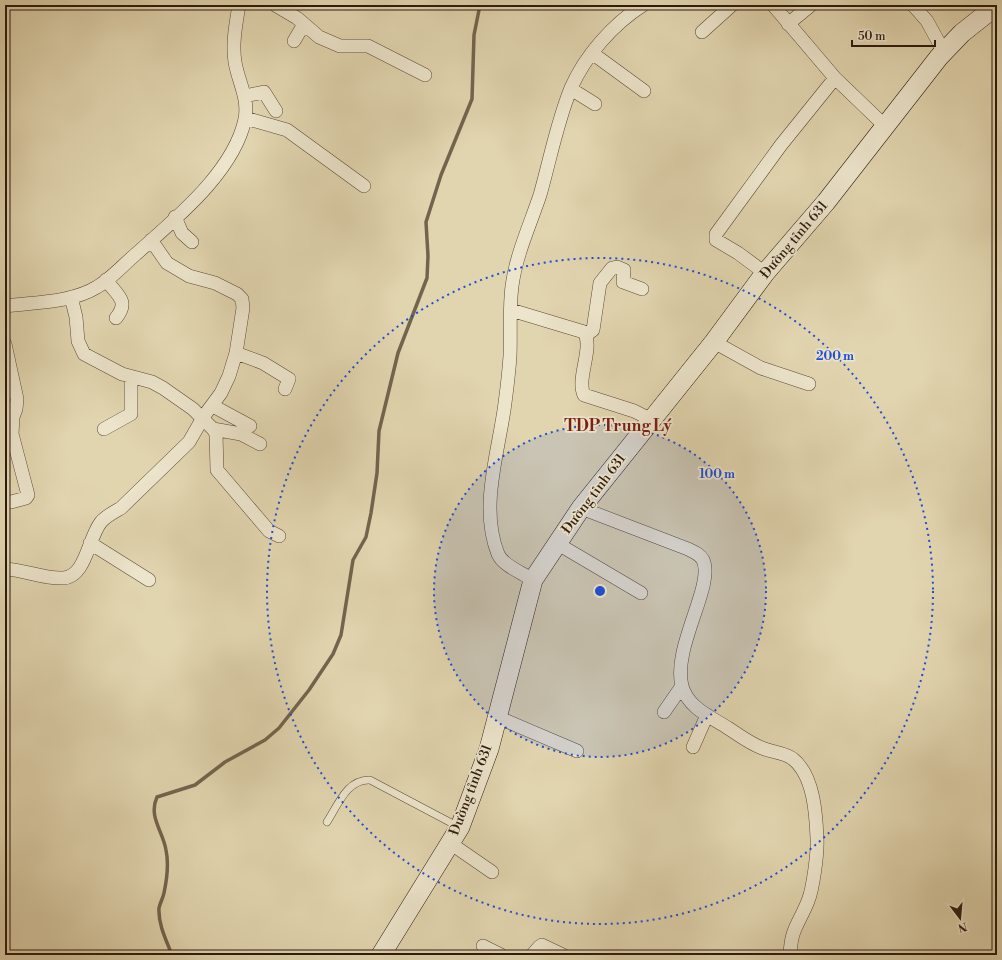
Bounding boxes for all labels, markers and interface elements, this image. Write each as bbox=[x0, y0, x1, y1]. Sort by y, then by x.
scale bar bbox=[852, 22, 935, 48]
text: 50 m bbox=[858, 29, 886, 44]
street label: Đường tỉnh 631 bbox=[756, 197, 832, 283]
text: 200 m bbox=[816, 349, 854, 364]
district label: TDP Trung Lý bbox=[564, 416, 673, 436]
street label: Đường tỉnh 631 bbox=[558, 450, 630, 538]
text: 100 m bbox=[699, 467, 735, 482]
centre of rings bbox=[593, 584, 607, 598]
street label: Đường tỉnh 631 bbox=[445, 742, 497, 838]
north arrow bbox=[940, 898, 980, 938]
text: N bbox=[956, 919, 969, 935]

